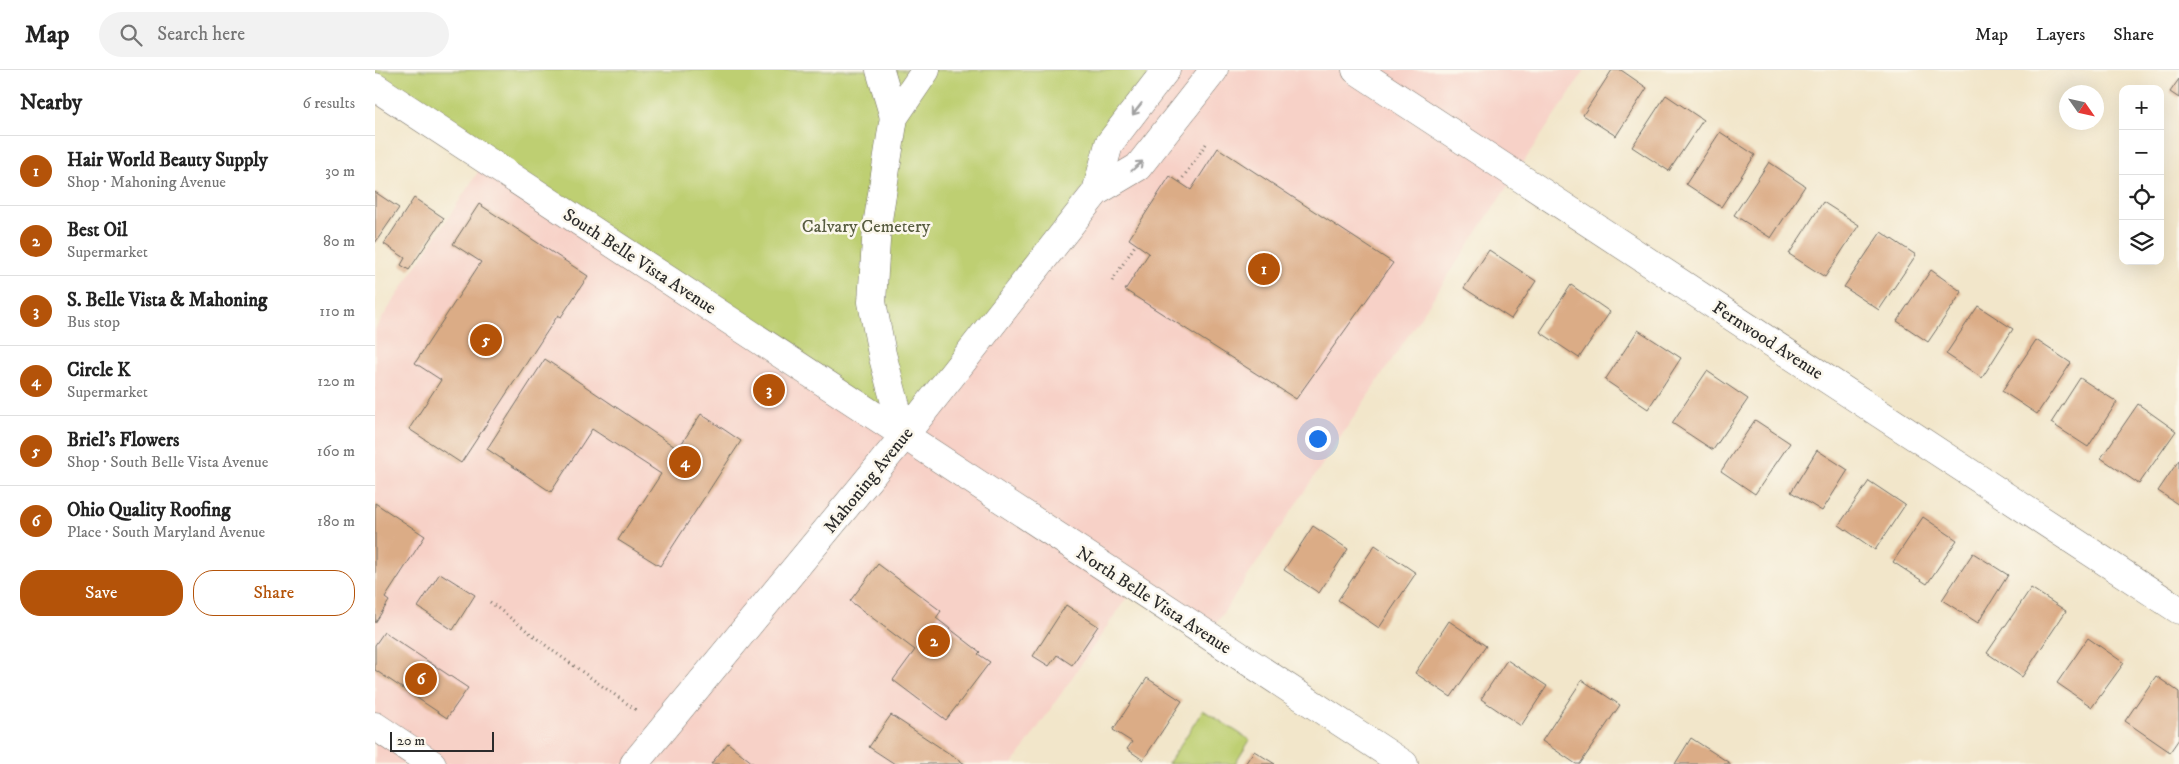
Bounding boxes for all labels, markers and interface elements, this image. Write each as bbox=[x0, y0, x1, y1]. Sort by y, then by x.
search box bbox=[99, 12, 449, 57]
text: Map bbox=[25, 20, 69, 50]
icon: search bbox=[117, 21, 145, 49]
text: Search here bbox=[157, 23, 245, 46]
text: Map bbox=[1975, 24, 2008, 46]
text: Layers bbox=[2036, 24, 2085, 46]
text: Share bbox=[2113, 24, 2154, 46]
north arrow bbox=[2059, 85, 2104, 130]
map controls bbox=[2119, 85, 2164, 265]
button: + bbox=[2119, 85, 2164, 130]
text: Nearby bbox=[20, 90, 82, 116]
text: 6 results bbox=[302, 93, 355, 113]
one-way arrow bbox=[1131, 102, 1142, 115]
button: − bbox=[2119, 130, 2164, 175]
text: Hair World Beauty Supply bbox=[67, 149, 268, 172]
one-way arrow bbox=[1130, 160, 1143, 172]
text: 1 bbox=[33, 161, 39, 181]
text: 30 m bbox=[325, 161, 355, 181]
text: Shop · Mahoning Avenue bbox=[67, 172, 226, 192]
button: locate bbox=[2119, 175, 2164, 220]
street label: South Belle Vista Avenue bbox=[559, 204, 720, 320]
park label: Calvary Cemetery bbox=[802, 216, 931, 238]
text: Best Oil bbox=[67, 219, 127, 242]
button: layers bbox=[2119, 220, 2164, 265]
text: 2 bbox=[32, 231, 40, 251]
text: 80 m bbox=[323, 231, 355, 251]
text: Supermarket bbox=[67, 242, 148, 262]
pin: 1 bbox=[1248, 250, 1280, 288]
text: S. Belle Vista & Mahoning bbox=[67, 289, 267, 312]
street label: Fernwood Avenue bbox=[1708, 297, 1827, 385]
text: 3 bbox=[33, 301, 39, 321]
text: 110 m bbox=[319, 301, 355, 321]
text: Bus stop bbox=[67, 312, 120, 332]
pin: 5 bbox=[470, 321, 502, 359]
text: Circle K bbox=[67, 359, 131, 382]
text: 4 bbox=[31, 371, 41, 391]
text: 120 m bbox=[317, 371, 355, 391]
pin: 3 bbox=[753, 371, 785, 409]
text: Supermarket bbox=[67, 382, 148, 402]
street label: Mahoning Avenue bbox=[819, 423, 918, 538]
your location bbox=[1305, 426, 1331, 452]
text: Briel's Flowers bbox=[67, 429, 179, 452]
text: 5 bbox=[32, 441, 40, 461]
text: 160 m bbox=[317, 441, 355, 461]
pin: 4 bbox=[669, 443, 701, 481]
text: Shop · South Belle Vista Avenue bbox=[67, 452, 268, 472]
text: Ohio Quality Roofing bbox=[67, 499, 231, 522]
text: 6 bbox=[32, 511, 40, 531]
text: 180 m bbox=[317, 511, 355, 531]
text: Place · South Maryland Avenue bbox=[67, 522, 265, 542]
street label: North Belle Vista Avenue bbox=[1072, 542, 1235, 659]
button: Save bbox=[20, 570, 183, 616]
button: Share bbox=[193, 570, 355, 616]
pin: 2 bbox=[918, 622, 950, 660]
pin: 6 bbox=[405, 660, 437, 698]
scale bar bbox=[390, 729, 494, 752]
text: 20 m bbox=[397, 732, 425, 750]

